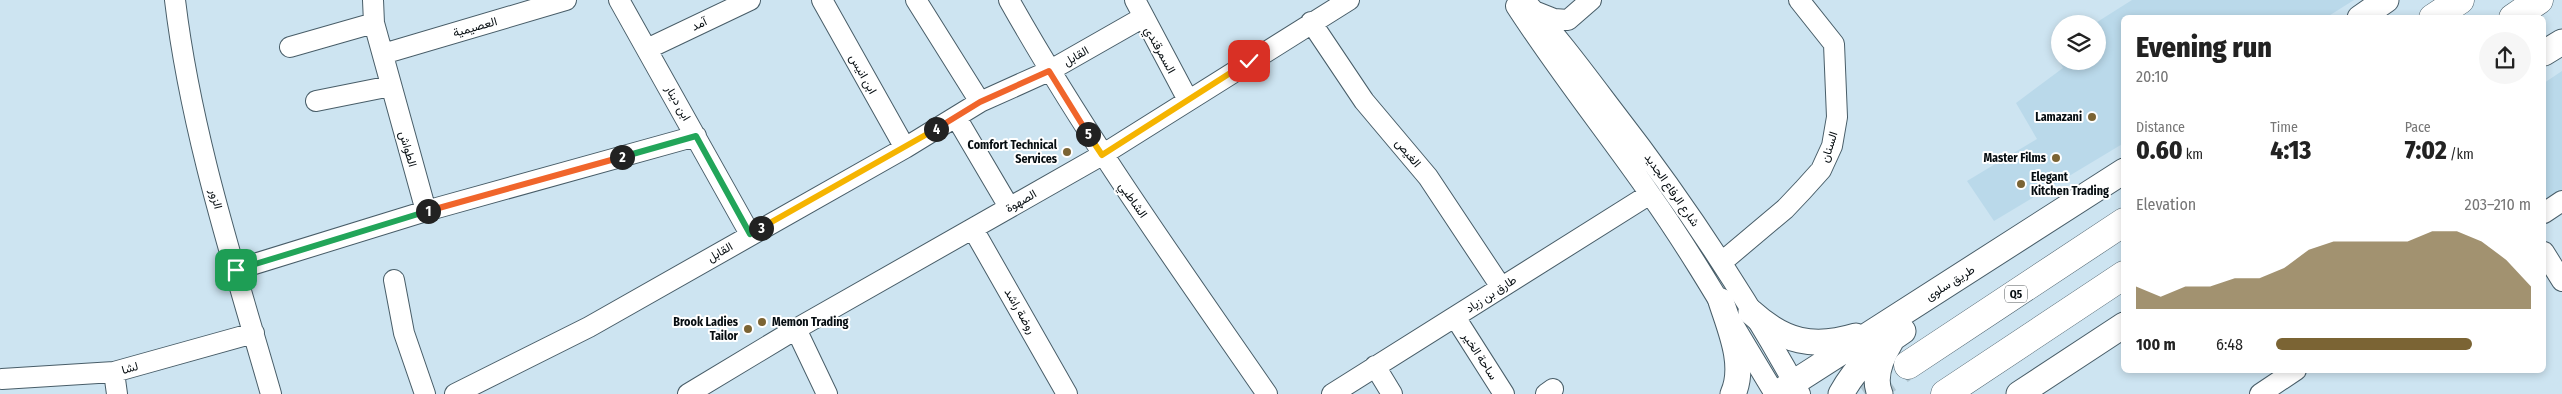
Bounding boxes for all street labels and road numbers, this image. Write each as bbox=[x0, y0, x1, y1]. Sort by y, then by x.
street label: العصيمية bbox=[451, 14, 499, 40]
street label: آمد bbox=[689, 14, 710, 34]
street label: السمرقندي bbox=[1139, 24, 1179, 77]
street label: القابل bbox=[1061, 43, 1092, 70]
street label: ابن انيس bbox=[846, 52, 880, 97]
street label: ابن دينار bbox=[661, 82, 694, 124]
street label: الطواش bbox=[395, 129, 420, 169]
street label: السنان bbox=[1817, 130, 1841, 164]
street label: الغيص bbox=[1391, 136, 1424, 171]
street label: شارع الرفاع الجديد bbox=[1640, 151, 1702, 230]
street label: الشاطبي bbox=[1113, 179, 1150, 222]
street label: الزور bbox=[205, 186, 225, 211]
street label: الصهوة bbox=[1003, 187, 1039, 216]
street label: القابل bbox=[705, 239, 736, 266]
street label: طريق سلوى bbox=[1923, 262, 1978, 304]
street label: طارق بن زياد bbox=[1463, 272, 1520, 316]
street label: روضة راشد bbox=[1001, 286, 1039, 337]
road number: Q5 bbox=[2005, 286, 2027, 302]
street label: ساحة الخير bbox=[1458, 329, 1500, 383]
street label: لشا bbox=[120, 359, 140, 377]

